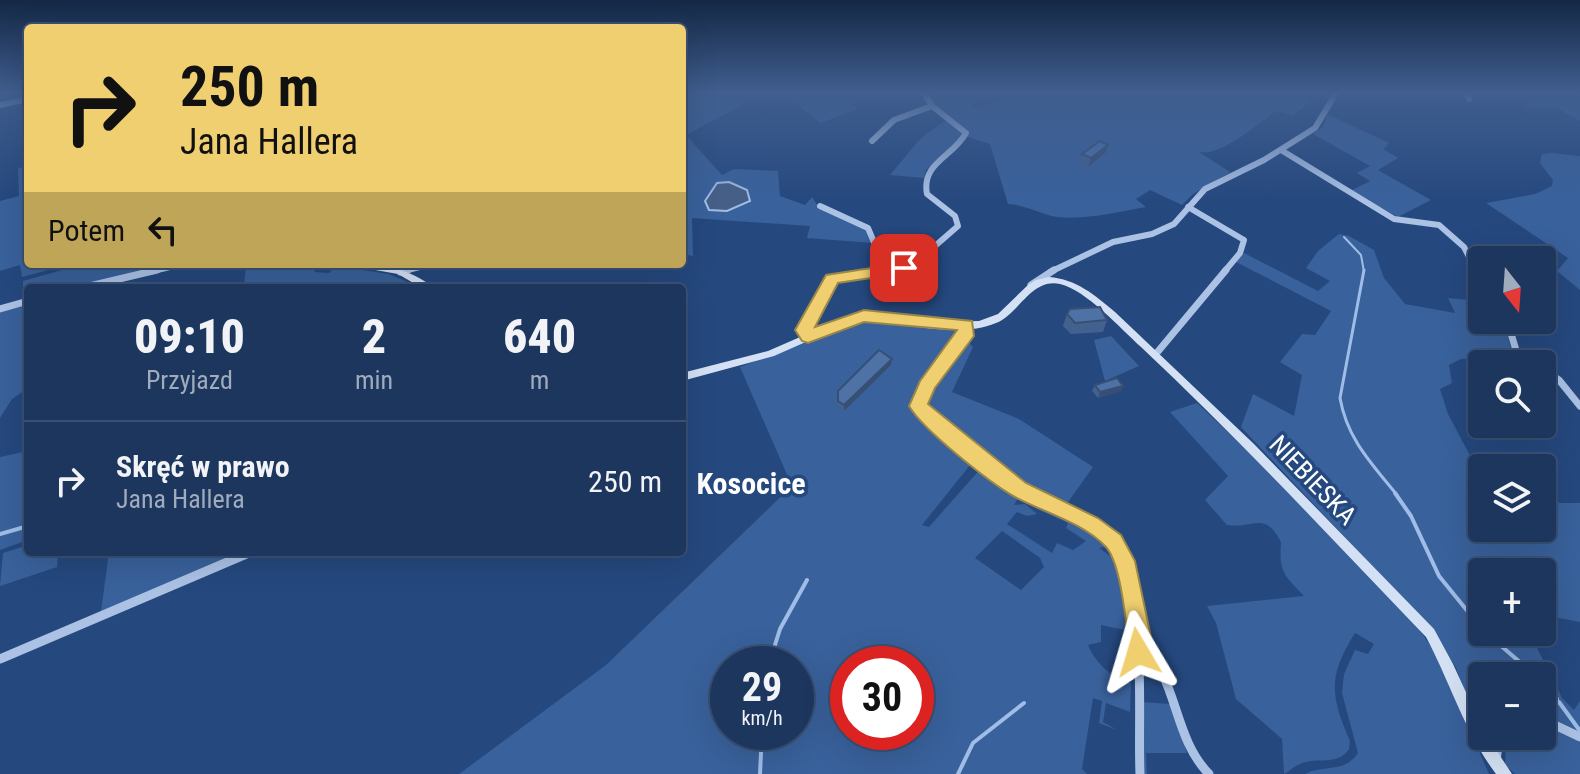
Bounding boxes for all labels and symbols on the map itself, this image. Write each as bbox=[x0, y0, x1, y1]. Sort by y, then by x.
pin bbox=[870, 234, 938, 302]
north arrow bbox=[1468, 246, 1556, 334]
street label: NIEBIESKA bbox=[1263, 429, 1363, 531]
district label: Kosocice bbox=[696, 466, 806, 501]
position arrow bbox=[1096, 610, 1180, 694]
speed limit sign: 30 bbox=[830, 646, 934, 750]

